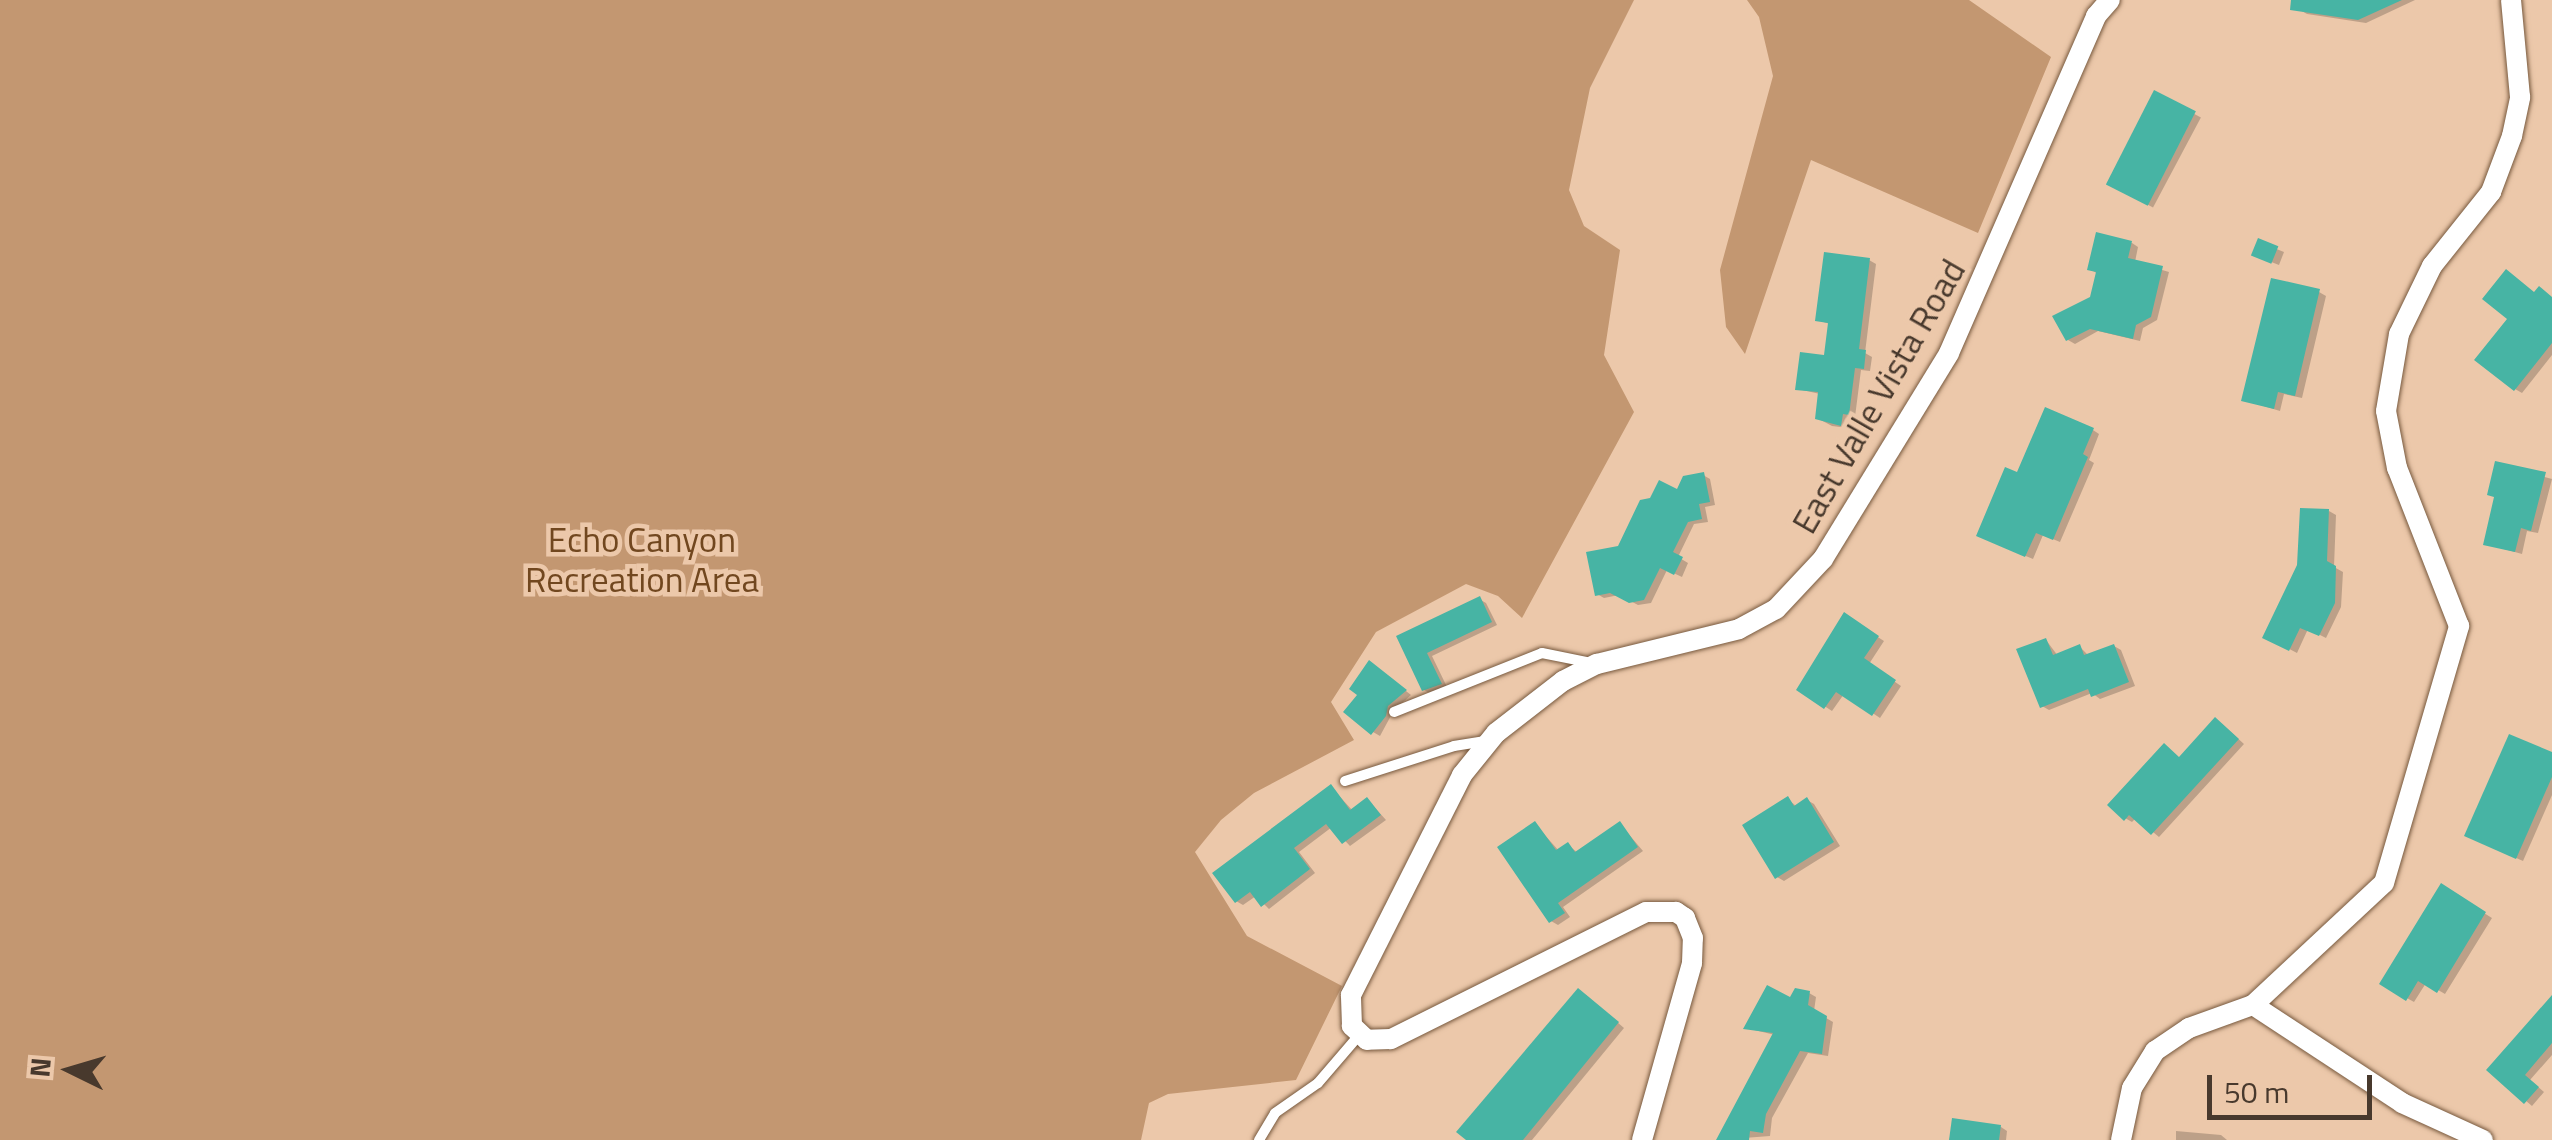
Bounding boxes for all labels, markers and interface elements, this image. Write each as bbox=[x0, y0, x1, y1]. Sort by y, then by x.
street label: East Valle Vista Road bbox=[1782, 252, 1974, 540]
park label: Echo Canyon Recreation Area bbox=[525, 518, 759, 600]
north arrow bbox=[20, 1020, 120, 1120]
scale bar bbox=[2212, 1055, 2377, 1117]
text: N bbox=[17, 1056, 62, 1079]
text: 50 m bbox=[2224, 1069, 2289, 1115]

